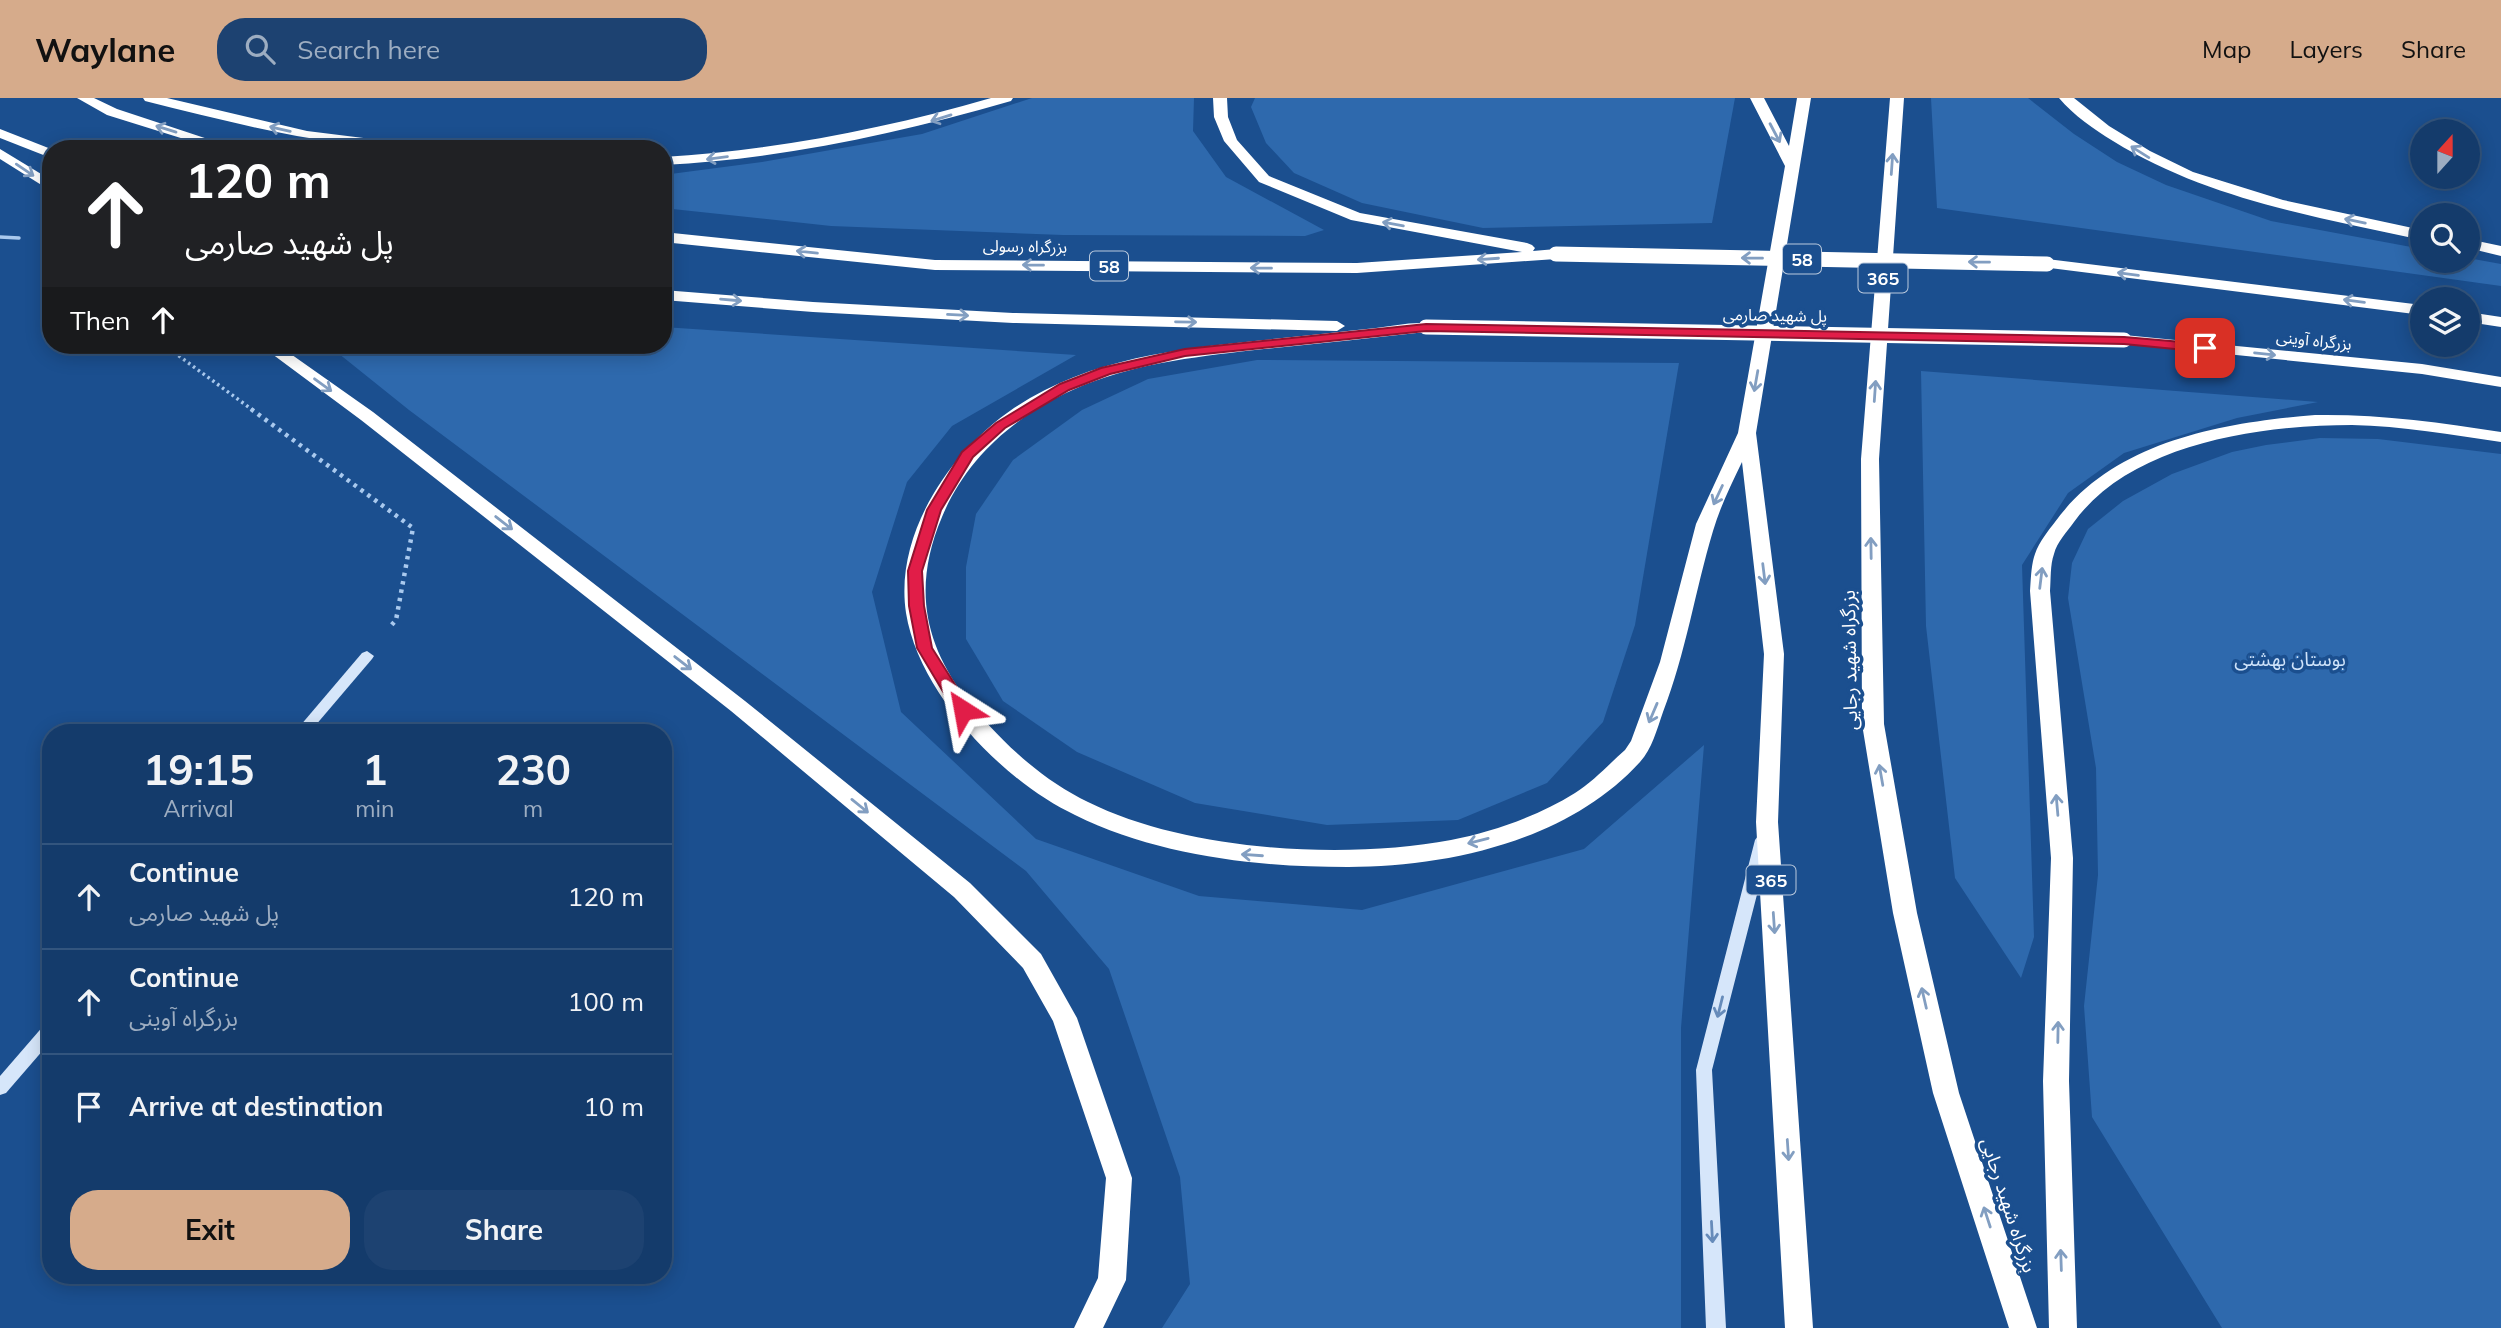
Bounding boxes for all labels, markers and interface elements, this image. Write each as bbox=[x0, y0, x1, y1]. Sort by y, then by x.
search box bbox=[217, 18, 707, 81]
text: Waylane bbox=[35, 29, 175, 70]
icon: search bbox=[241, 30, 279, 68]
text: Search here bbox=[297, 33, 440, 66]
text: Map bbox=[2202, 34, 2251, 64]
text: Layers bbox=[2289, 34, 2363, 64]
text: Share bbox=[2401, 34, 2466, 64]
one-way arrow bbox=[930, 112, 952, 125]
north arrow bbox=[2410, 119, 2480, 189]
map controls bbox=[2410, 119, 2480, 357]
one-way arrow bbox=[155, 121, 177, 134]
one-way arrow bbox=[269, 122, 292, 135]
one-way arrow bbox=[1768, 123, 1782, 143]
one-way arrow bbox=[2130, 145, 2150, 159]
text: 120 m bbox=[185, 149, 331, 210]
one-way arrow bbox=[706, 151, 729, 164]
one-way arrow bbox=[1886, 153, 1899, 176]
one-way arrow bbox=[15, 163, 35, 177]
icon: ahead bbox=[70, 168, 161, 259]
button: search bbox=[2410, 203, 2480, 273]
one-way arrow bbox=[2344, 213, 2367, 227]
one-way arrow bbox=[1382, 217, 1405, 230]
text: پل شهید صارمی bbox=[185, 222, 394, 262]
street label: بزرگراه رسولی bbox=[983, 235, 1067, 257]
road number: 58 bbox=[1783, 244, 1821, 274]
one-way arrow bbox=[796, 245, 818, 258]
one-way arrow bbox=[1740, 251, 1763, 264]
road number: 58 bbox=[1090, 252, 1128, 280]
one-way arrow bbox=[1477, 253, 1500, 266]
one-way arrow bbox=[1968, 255, 1991, 269]
one-way arrow bbox=[1022, 259, 1045, 272]
one-way arrow bbox=[1250, 261, 1273, 274]
road number: 365 bbox=[1858, 264, 1908, 293]
one-way arrow bbox=[2118, 267, 2140, 280]
button: layers bbox=[2410, 287, 2480, 357]
one-way arrow bbox=[719, 294, 742, 307]
one-way arrow bbox=[2343, 295, 2366, 308]
icon: ahead bbox=[144, 301, 182, 339]
text: Then bbox=[70, 304, 130, 337]
street label: پل شهید صارمی bbox=[1723, 304, 1827, 327]
one-way arrow bbox=[946, 309, 969, 322]
one-way arrow bbox=[1174, 315, 1197, 329]
pin bbox=[2175, 318, 2235, 378]
street label: بزرگراه آوینی bbox=[2275, 326, 2353, 354]
icon: arrive bbox=[2186, 329, 2224, 367]
one-way arrow bbox=[2253, 348, 2276, 361]
one-way arrow bbox=[1749, 369, 1762, 392]
one-way arrow bbox=[313, 378, 332, 392]
one-way arrow bbox=[1869, 380, 1882, 402]
one-way arrow bbox=[1711, 484, 1724, 505]
one-way arrow bbox=[494, 516, 513, 531]
one-way arrow bbox=[1864, 537, 1878, 560]
one-way arrow bbox=[1757, 562, 1770, 585]
one-way arrow bbox=[2035, 568, 2048, 590]
street label: بزرگراه شهید رجایی bbox=[1836, 590, 1862, 730]
park label: بوستان بهشتی bbox=[2234, 647, 2346, 671]
one-way arrow bbox=[674, 656, 692, 671]
position arrow bbox=[926, 673, 1000, 747]
one-way arrow bbox=[1645, 701, 1658, 723]
text: 19:15 bbox=[143, 743, 254, 796]
text: 1 bbox=[362, 743, 387, 796]
text: 230 bbox=[495, 743, 571, 796]
one-way arrow bbox=[1874, 764, 1887, 787]
text: Arrival bbox=[163, 794, 234, 823]
text: min bbox=[355, 794, 394, 823]
text: m bbox=[523, 794, 543, 823]
one-way arrow bbox=[2050, 794, 2063, 817]
one-way arrow bbox=[851, 798, 869, 814]
one-way arrow bbox=[1467, 835, 1490, 848]
one-way arrow bbox=[1241, 848, 1264, 861]
text: Continue bbox=[129, 856, 239, 889]
road number: 365 bbox=[1746, 866, 1796, 894]
icon: ahead bbox=[70, 878, 108, 916]
text: 120 m bbox=[568, 880, 644, 913]
text: پل شهید صارمی bbox=[129, 898, 279, 927]
one-way arrow bbox=[1768, 911, 1781, 934]
text: Continue bbox=[129, 961, 239, 994]
icon: ahead bbox=[70, 983, 108, 1021]
text: 100 m bbox=[568, 985, 644, 1018]
one-way arrow bbox=[1917, 987, 1931, 1010]
one-way arrow bbox=[1713, 995, 1726, 1018]
text: بزرگراه آوینی bbox=[129, 1003, 238, 1032]
one-way arrow bbox=[2051, 1021, 2064, 1044]
icon: arrive bbox=[70, 1088, 108, 1126]
text: Arrive at destination bbox=[129, 1090, 384, 1123]
text: 10 m bbox=[583, 1090, 644, 1123]
street label: بزرگراه شهید رجایی bbox=[1976, 1135, 2042, 1275]
one-way arrow bbox=[1782, 1138, 1795, 1161]
button: Exit bbox=[70, 1190, 350, 1270]
button: Share bbox=[364, 1190, 644, 1270]
one-way arrow bbox=[1980, 1206, 1992, 1228]
one-way arrow bbox=[1705, 1220, 1718, 1243]
one-way arrow bbox=[2055, 1249, 2068, 1272]

